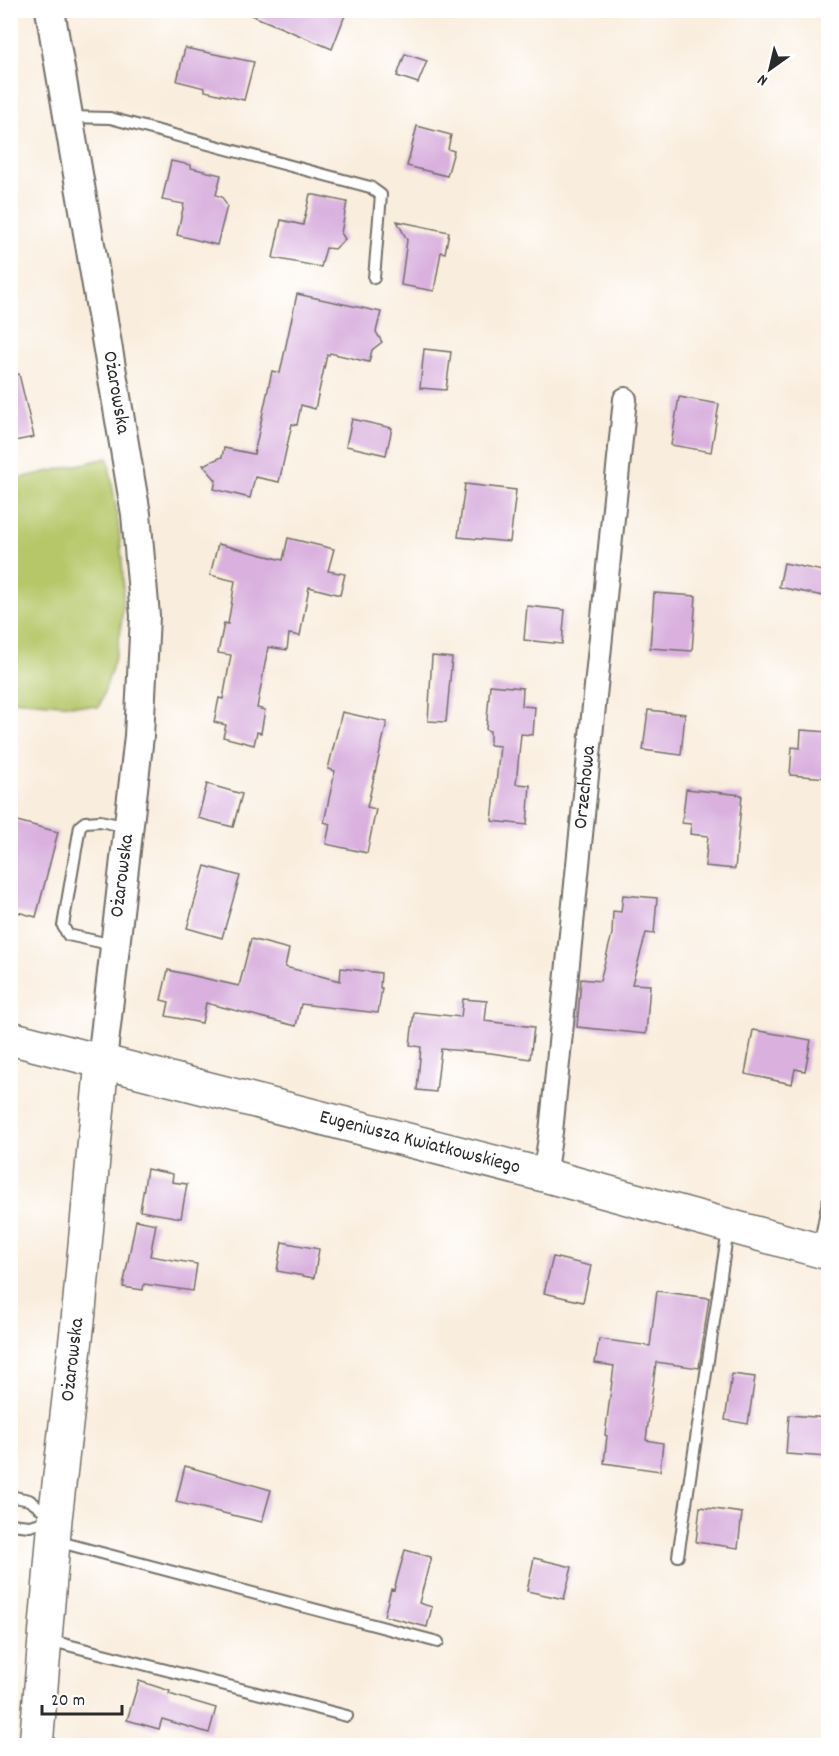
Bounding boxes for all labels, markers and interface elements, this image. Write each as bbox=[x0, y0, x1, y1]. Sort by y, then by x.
north arrow bbox=[740, 39, 800, 99]
text: N bbox=[753, 68, 773, 91]
street label: Ożarowska bbox=[94, 349, 136, 437]
street label: Orzechowa bbox=[568, 744, 604, 830]
street label: Ożarowska bbox=[104, 832, 142, 919]
street label: Eugeniusza Kwiatkowskiego bbox=[316, 1104, 523, 1182]
street label: Ożarowska bbox=[55, 1316, 92, 1403]
scale bar bbox=[42, 1678, 122, 1716]
text: 20 m bbox=[51, 1689, 85, 1714]

